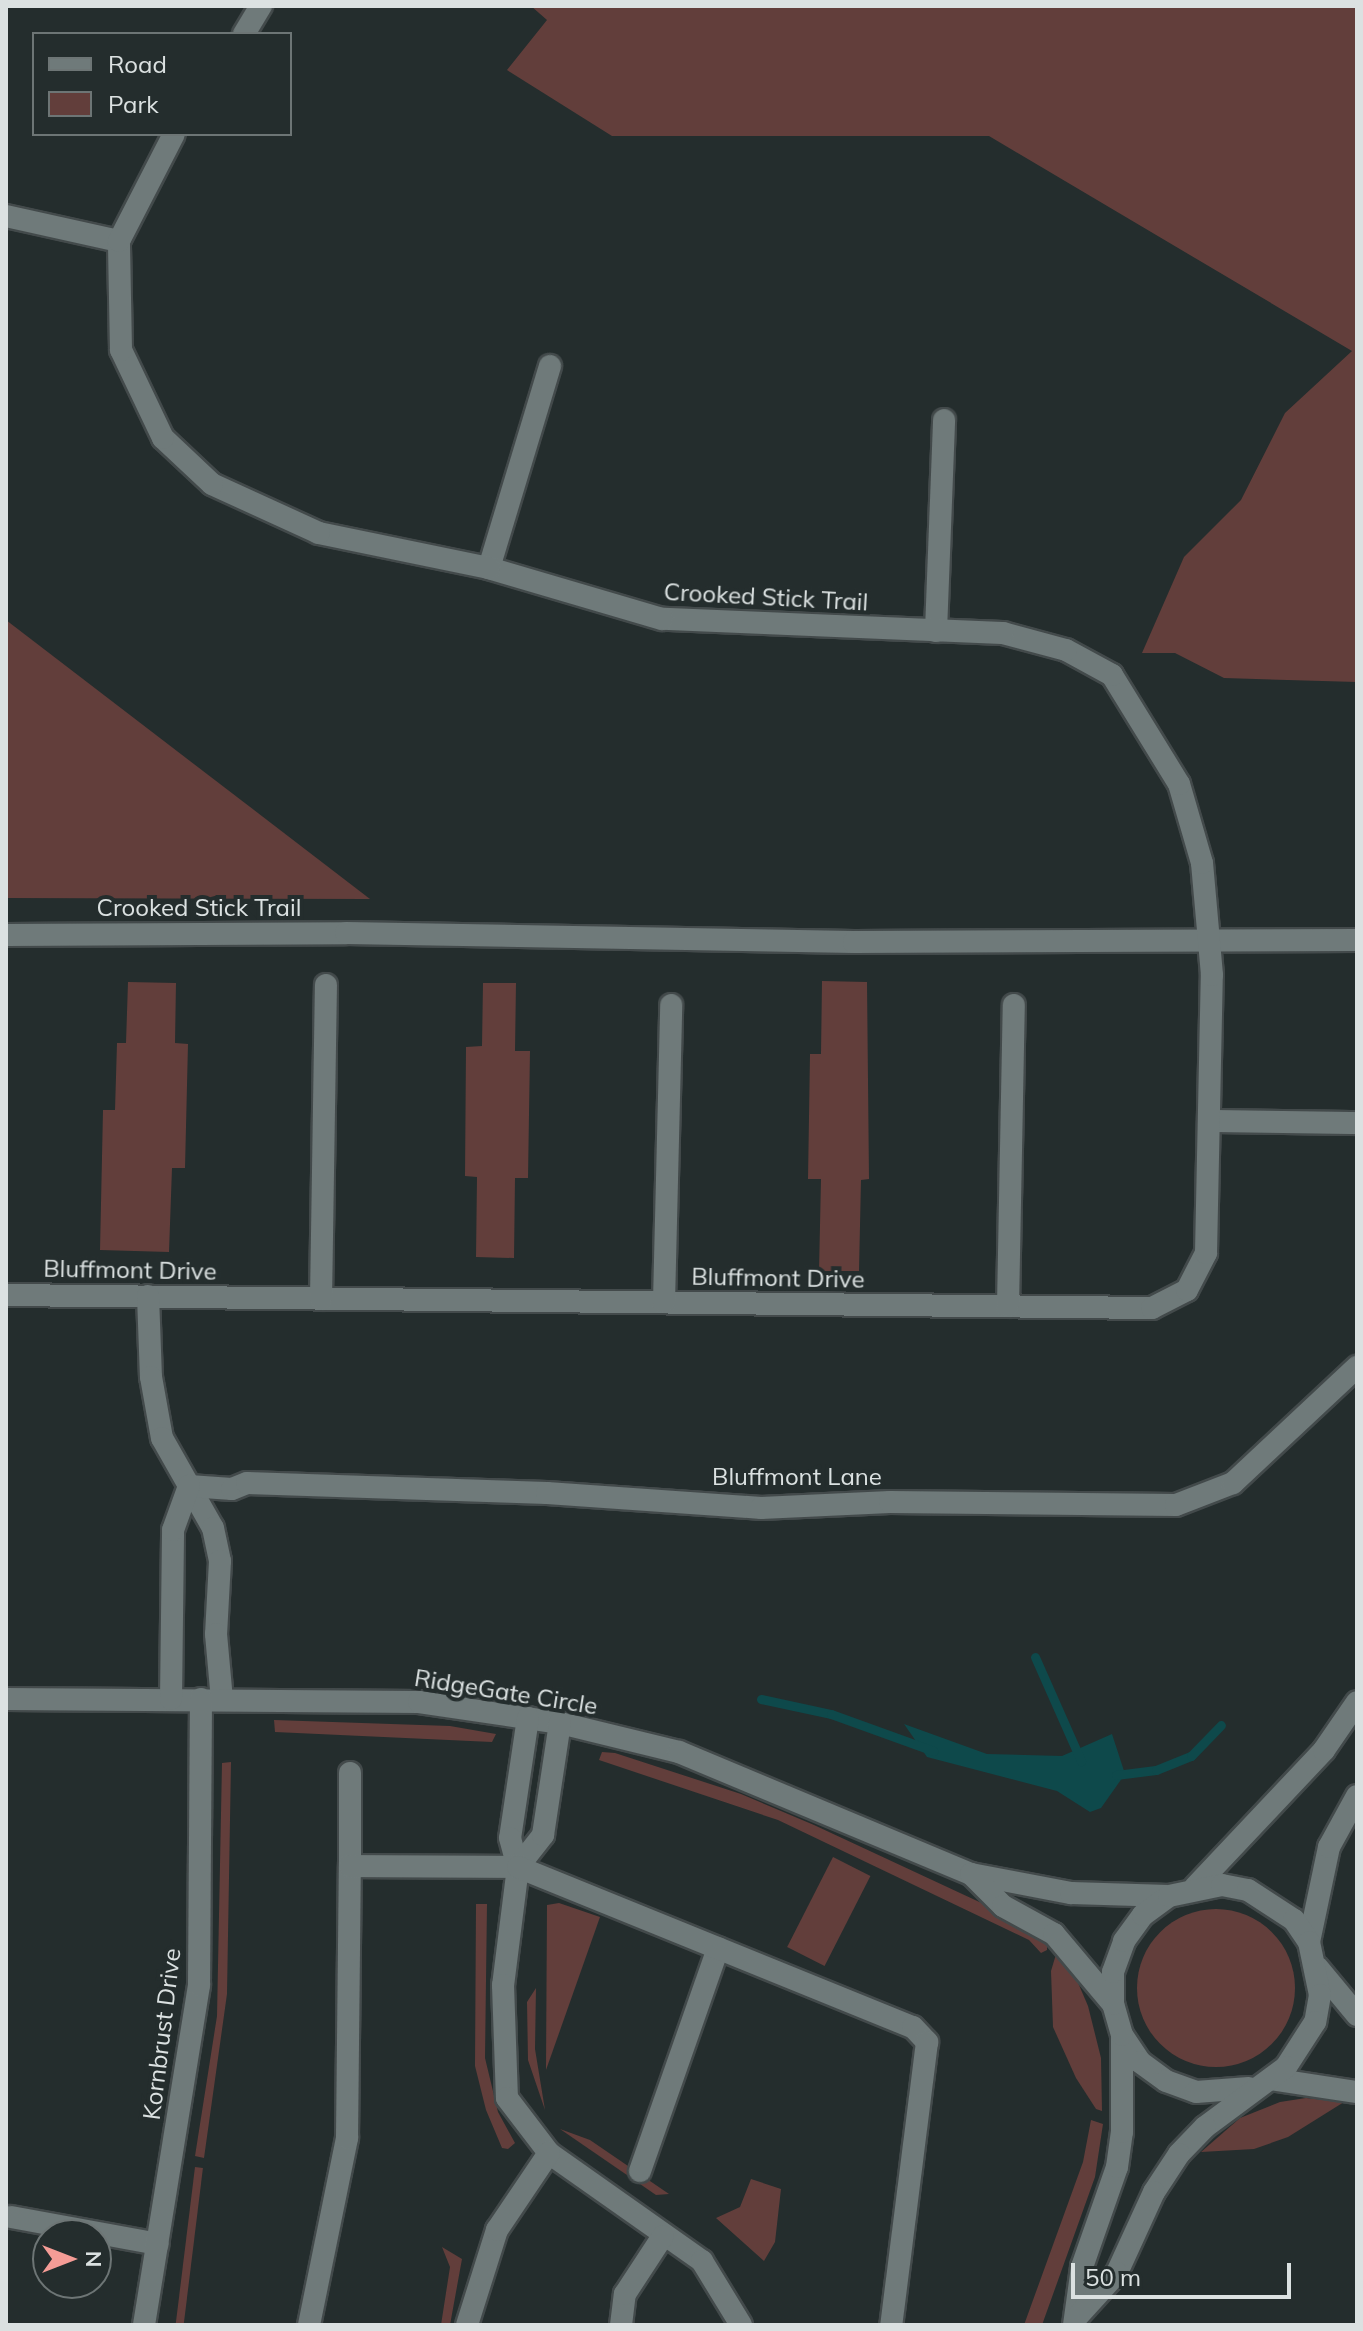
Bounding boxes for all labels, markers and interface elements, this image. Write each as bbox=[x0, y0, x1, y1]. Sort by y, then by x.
legend bbox=[32, 32, 292, 136]
text: Road bbox=[108, 49, 167, 79]
text: Park bbox=[108, 89, 159, 119]
street label: Crooked Stick Trail bbox=[663, 577, 869, 617]
street label: Crooked Stick Trail bbox=[97, 894, 301, 922]
street label: Bluffmont Drive bbox=[43, 1254, 217, 1286]
street label: Bluffmont Drive bbox=[691, 1262, 865, 1294]
street label: Bluffmont Lane bbox=[712, 1463, 882, 1491]
street label: RidgeGate Circle bbox=[412, 1663, 600, 1721]
street label: Kornbrust Drive bbox=[137, 1946, 187, 2122]
north arrow bbox=[32, 2219, 112, 2299]
scale bar bbox=[1075, 2247, 1295, 2297]
text: N bbox=[80, 2251, 108, 2267]
text: 50 m bbox=[1085, 2262, 1141, 2292]

